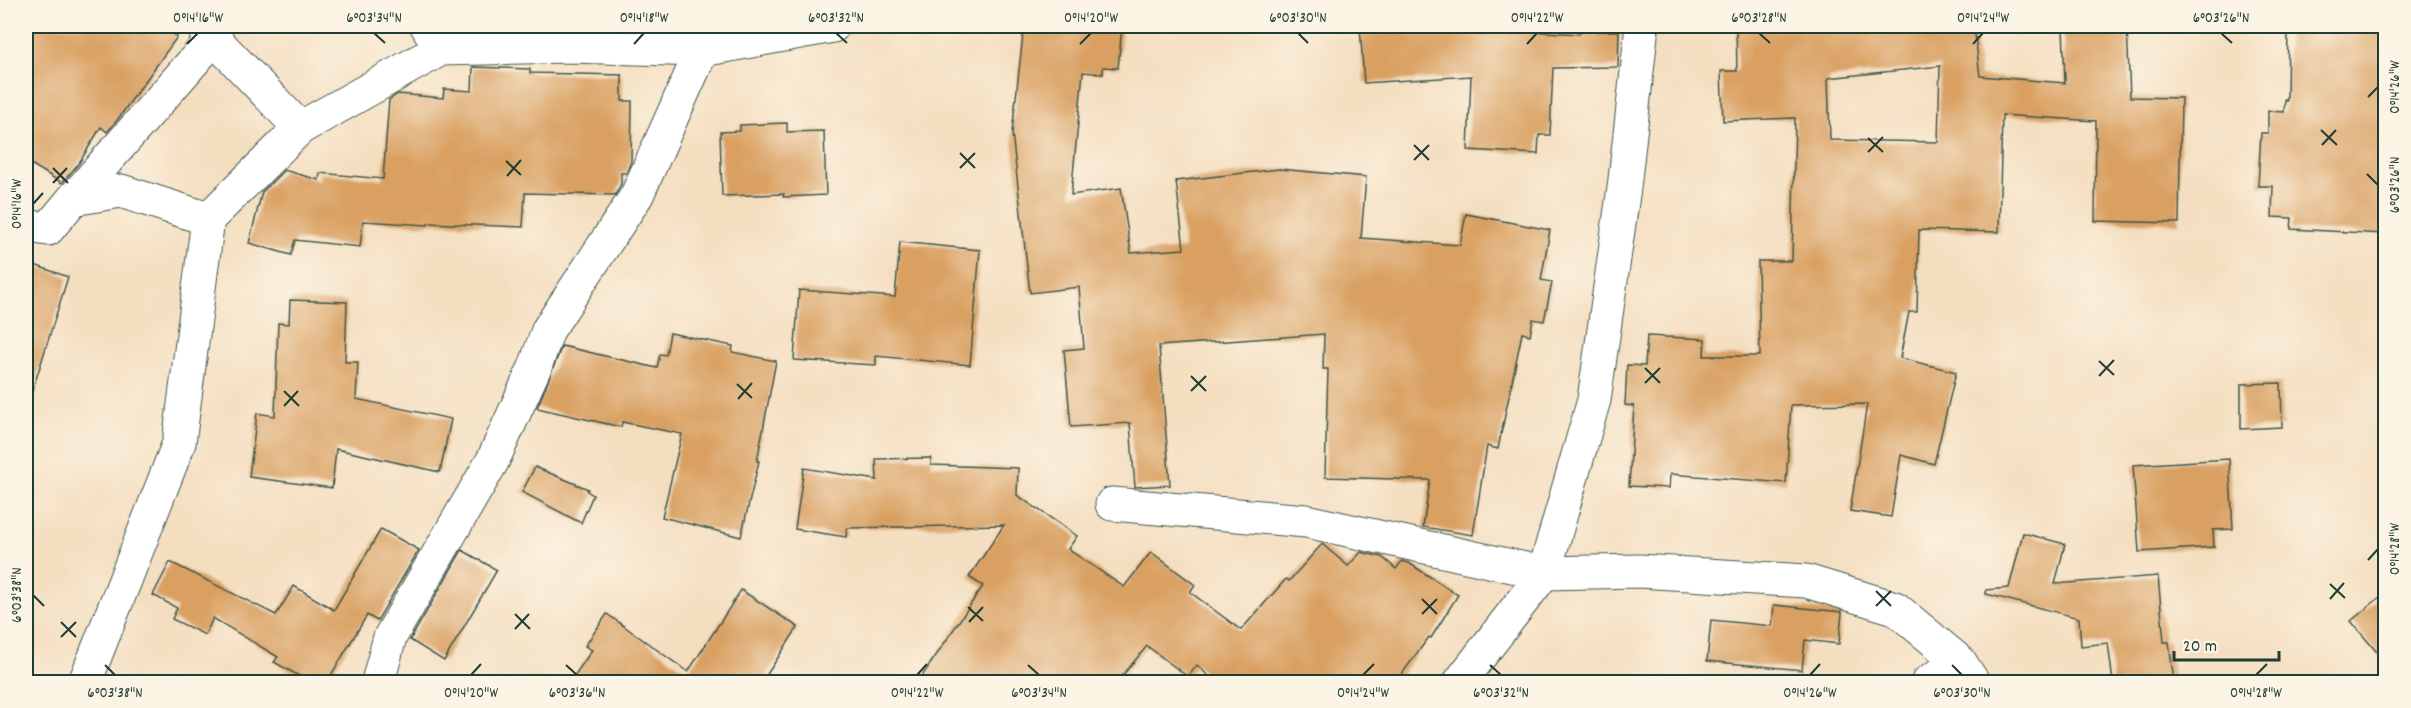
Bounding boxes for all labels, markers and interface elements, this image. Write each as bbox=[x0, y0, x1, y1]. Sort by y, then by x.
text: 0°14'16"W bbox=[173, 8, 223, 30]
text: 6°03'34"N bbox=[346, 8, 402, 30]
text: 0°14'18"W bbox=[620, 8, 669, 30]
text: 6°03'32"N bbox=[808, 8, 864, 30]
text: 0°14'20"W bbox=[1064, 8, 1118, 30]
text: 6°03'30"N bbox=[1269, 8, 1327, 30]
text: 0°14'22"W bbox=[1511, 8, 1564, 30]
text: 6°03'28"N bbox=[1731, 8, 1787, 30]
text: 0°14'24"W bbox=[1957, 8, 2009, 30]
text: 6°03'26"N bbox=[2193, 8, 2249, 30]
text: 0°14'26"W bbox=[2385, 60, 2407, 114]
text: 6°03'26"N bbox=[2385, 157, 2407, 213]
text: 0°14'16"W bbox=[7, 179, 29, 229]
text: 0°14'28"W bbox=[2385, 523, 2407, 575]
text: 6°03'38"N bbox=[7, 567, 29, 623]
scale bar bbox=[2174, 624, 2279, 662]
text: 20 m bbox=[2183, 635, 2217, 660]
text: 6°03'38"N bbox=[87, 683, 143, 705]
text: 0°14'20"W bbox=[444, 683, 498, 705]
text: 6°03'36"N bbox=[549, 683, 605, 705]
text: 0°14'22"W bbox=[891, 683, 944, 705]
text: 6°03'34"N bbox=[1011, 683, 1067, 705]
text: 0°14'24"W bbox=[1337, 683, 1389, 705]
text: 6°03'32"N bbox=[1473, 683, 1529, 705]
text: 0°14'26"W bbox=[1783, 683, 1837, 705]
text: 6°03'30"N bbox=[1933, 683, 1991, 705]
text: 0°14'28"W bbox=[2230, 683, 2282, 705]

